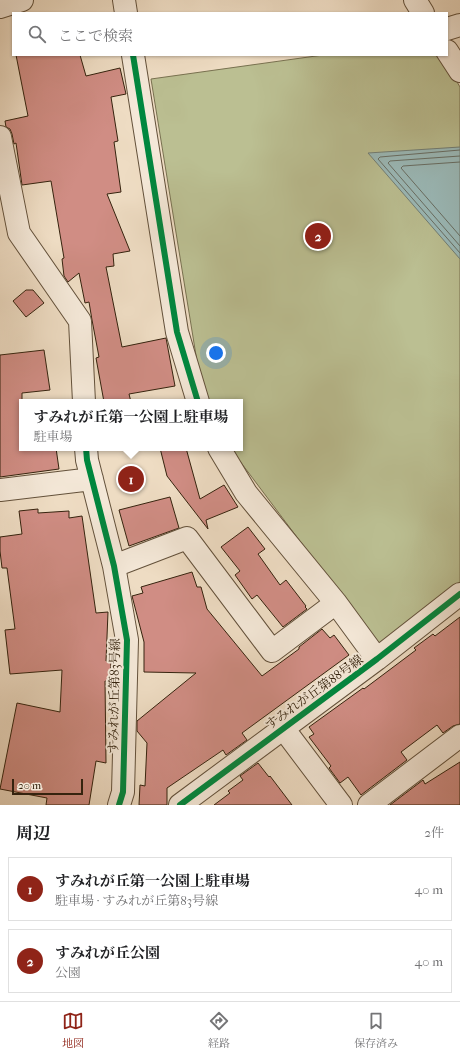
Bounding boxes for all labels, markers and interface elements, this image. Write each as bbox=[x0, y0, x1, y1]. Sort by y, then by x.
search box bbox=[12, 12, 448, 56]
icon: search bbox=[26, 23, 48, 45]
text: ここで検索 bbox=[58, 27, 133, 45]
pin: 2 bbox=[305, 221, 331, 251]
your location bbox=[206, 343, 226, 363]
popup bbox=[19, 399, 243, 451]
text: すみれが丘第一公園上駐車場 bbox=[33, 408, 229, 426]
text: 駐車場 bbox=[33, 429, 73, 444]
pin: 1 bbox=[118, 464, 144, 494]
street label: すみれが丘第83号線 bbox=[105, 638, 123, 754]
street label: すみれが丘第88号線 bbox=[262, 652, 366, 732]
scale bar bbox=[12, 777, 83, 796]
text: 20 m bbox=[18, 779, 41, 792]
text: 周辺 bbox=[16, 823, 50, 843]
text: 2件 bbox=[424, 825, 444, 840]
text: すみれが丘第一公園上駐車場 bbox=[55, 872, 250, 890]
text: 1 bbox=[28, 882, 32, 897]
text: 40 m bbox=[415, 882, 443, 897]
text: 駐車場 · すみれが丘第83号線 bbox=[55, 893, 218, 908]
text: すみれが丘公園 bbox=[55, 944, 160, 962]
text: 2 bbox=[27, 954, 33, 969]
text: 40 m bbox=[415, 954, 443, 969]
text: 公園 bbox=[55, 965, 81, 980]
tab: 地図 bbox=[62, 1010, 84, 1050]
tab: 経路 bbox=[208, 1010, 230, 1050]
tab: 保存済み bbox=[354, 1010, 398, 1050]

